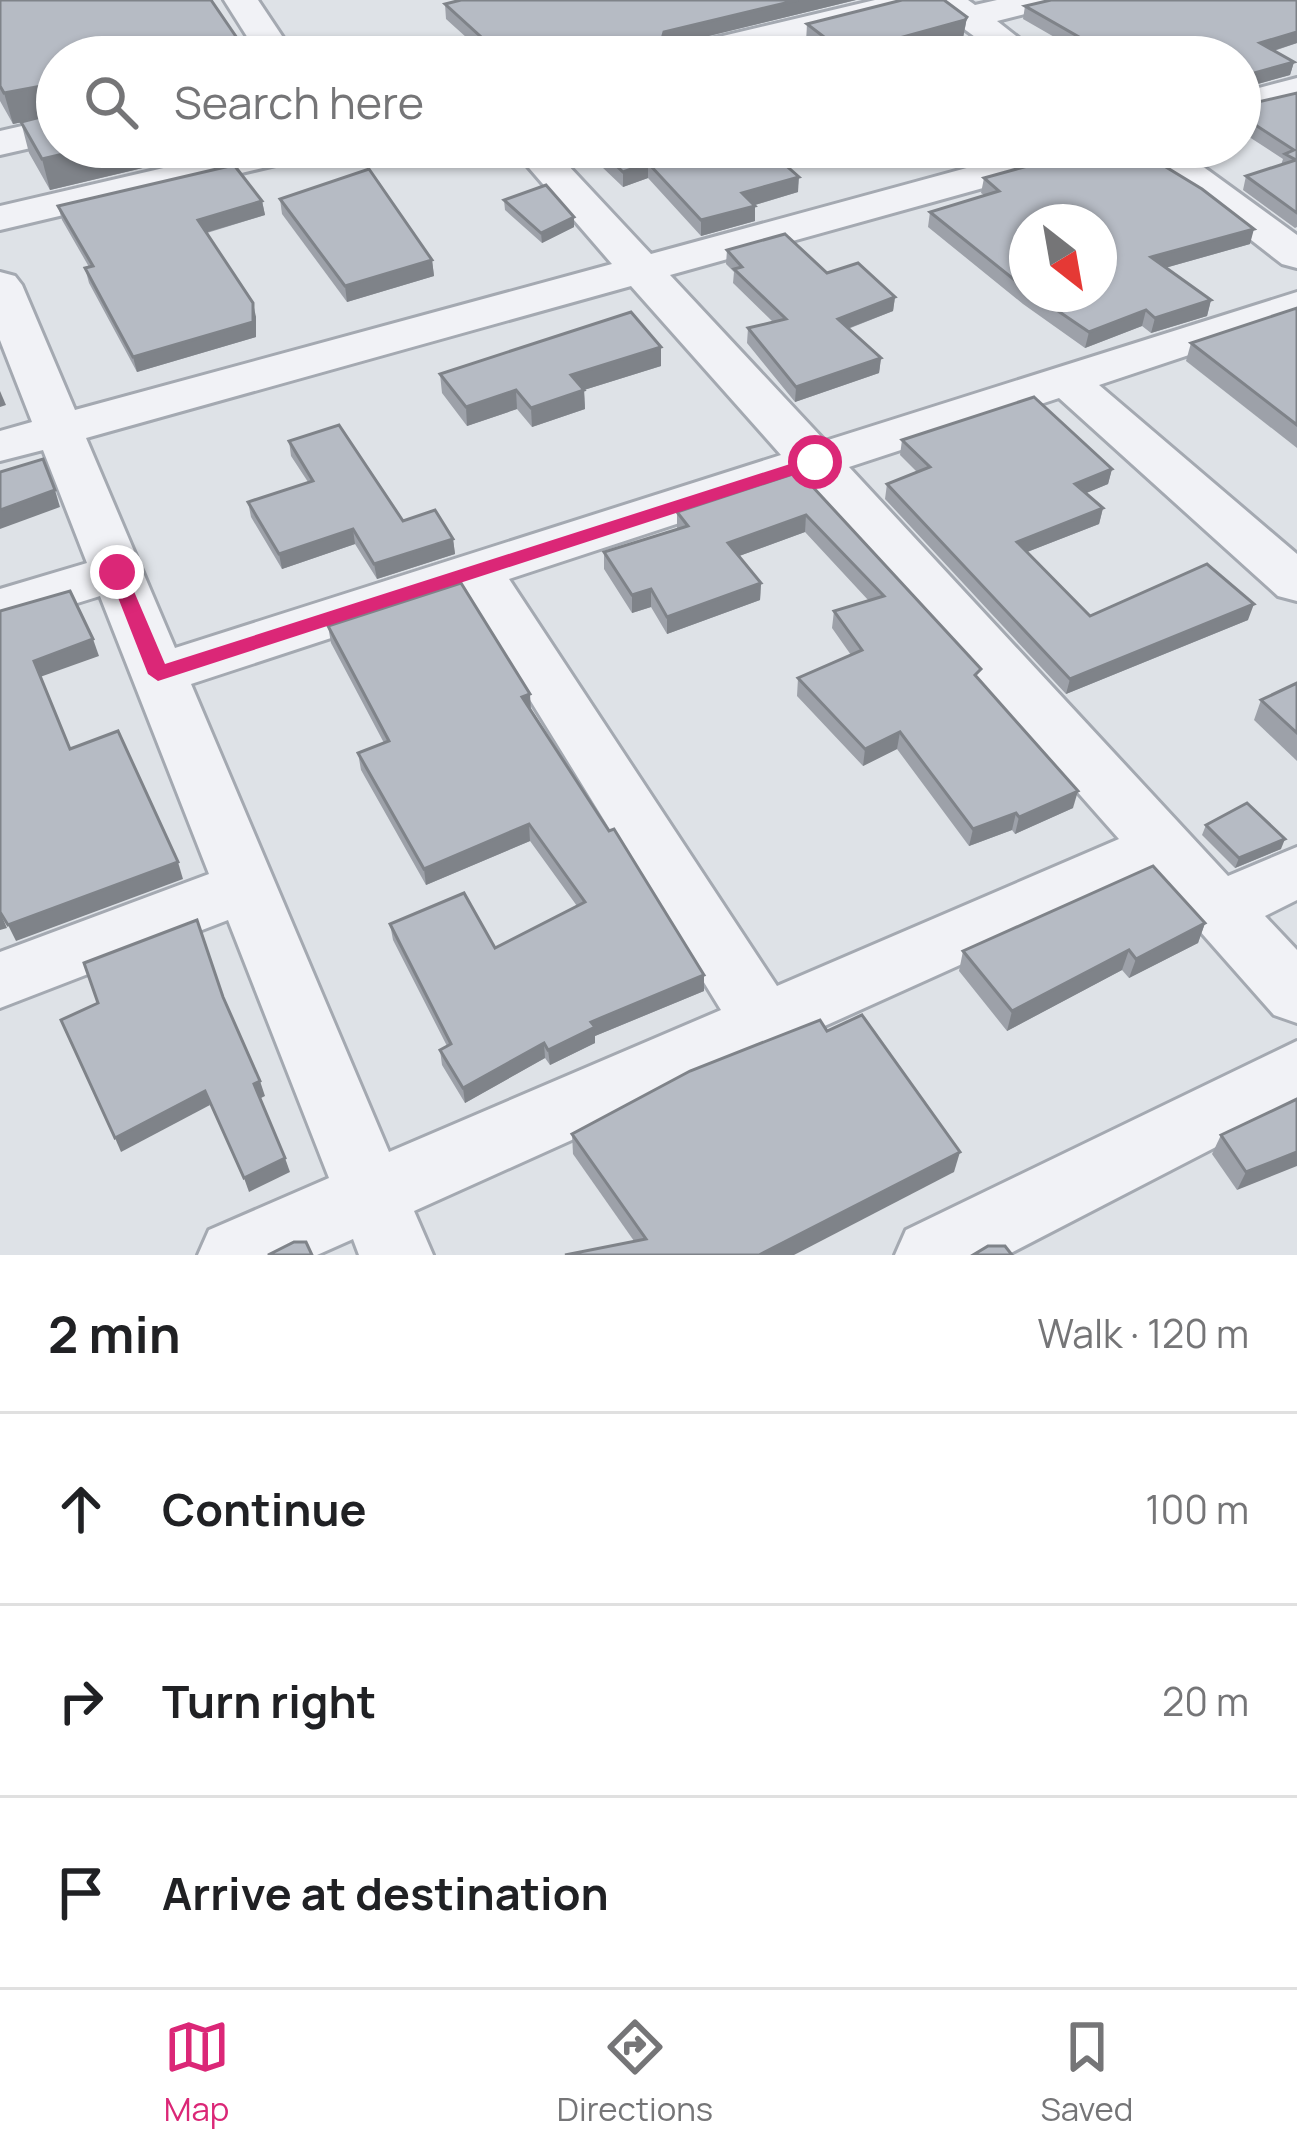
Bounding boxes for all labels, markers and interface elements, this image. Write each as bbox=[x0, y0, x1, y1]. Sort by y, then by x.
search box bbox=[36, 36, 1261, 168]
icon: search bbox=[78, 69, 144, 135]
text: Search here bbox=[174, 71, 424, 133]
north arrow bbox=[1009, 204, 1117, 312]
route start bbox=[788, 435, 842, 489]
route end bbox=[90, 545, 144, 599]
text: 2 min bbox=[48, 1299, 181, 1368]
text: Walk · 120 m bbox=[1038, 1306, 1249, 1360]
icon: ahead bbox=[48, 1476, 114, 1542]
text: Continue bbox=[162, 1478, 367, 1540]
text: 100 m bbox=[1145, 1482, 1249, 1536]
icon: right bbox=[48, 1668, 114, 1734]
text: Turn right bbox=[162, 1670, 376, 1732]
text: 20 m bbox=[1162, 1674, 1249, 1728]
icon: arrive bbox=[48, 1860, 114, 1926]
text: Arrive at destination bbox=[162, 1862, 609, 1924]
tab: Map bbox=[164, 2014, 230, 2131]
tab: Directions bbox=[557, 2014, 713, 2131]
tab: Saved bbox=[1040, 2014, 1133, 2131]

